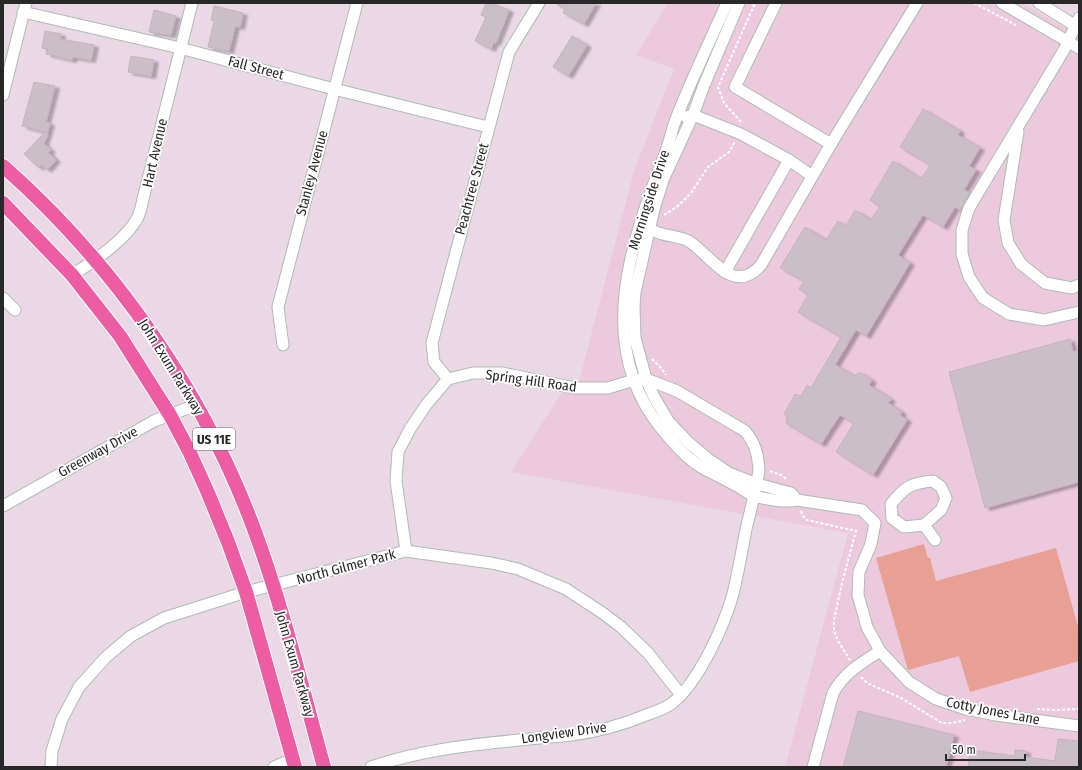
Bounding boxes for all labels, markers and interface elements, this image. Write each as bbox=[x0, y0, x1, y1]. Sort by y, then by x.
street label: Fall Street bbox=[226, 52, 286, 84]
street label: Hart Avenue bbox=[139, 117, 171, 189]
street label: Stanley Avenue bbox=[292, 128, 332, 218]
street label: Peachtree Street bbox=[452, 141, 493, 237]
street label: Morningside Drive bbox=[625, 148, 673, 252]
street label: John Exum Parkway bbox=[135, 316, 208, 419]
street label: Spring Hill Road bbox=[484, 366, 578, 396]
street label: Greenway Drive bbox=[55, 423, 141, 481]
road number: US 11E bbox=[193, 428, 235, 450]
street label: North Gilmer Park bbox=[295, 545, 398, 588]
street label: John Exum Parkway bbox=[272, 609, 319, 720]
street label: Cotty Jones Lane bbox=[945, 694, 1041, 728]
street label: Longview Drive bbox=[520, 719, 608, 747]
scale bar bbox=[946, 736, 1025, 762]
text: 50 m bbox=[952, 743, 976, 757]

